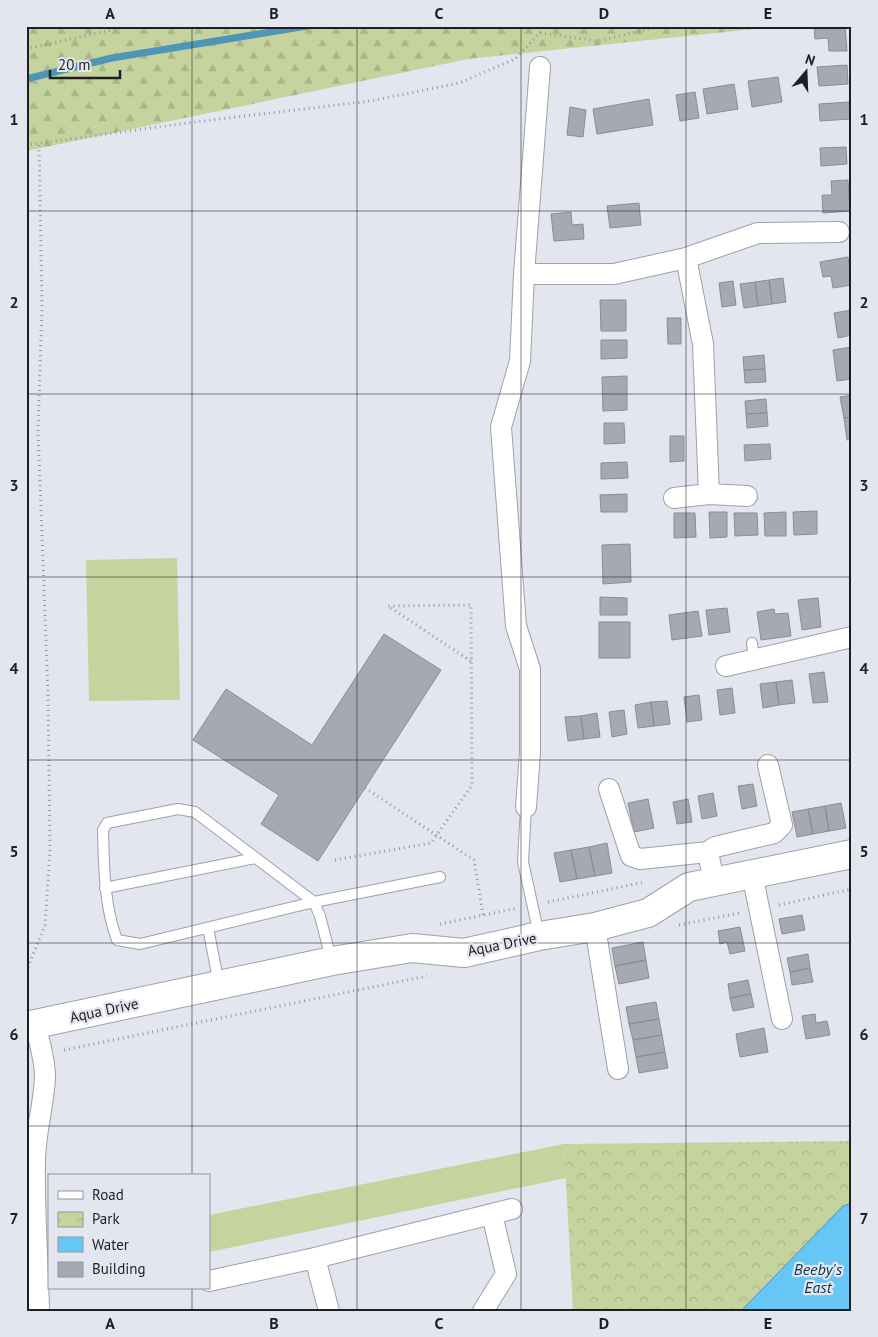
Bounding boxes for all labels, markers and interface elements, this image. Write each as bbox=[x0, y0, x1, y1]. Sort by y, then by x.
text: A bbox=[105, 3, 115, 23]
text: B bbox=[269, 3, 279, 23]
text: C bbox=[435, 3, 444, 23]
text: D bbox=[599, 3, 609, 23]
text: E bbox=[764, 3, 772, 23]
scale bar bbox=[50, 48, 120, 80]
north arrow bbox=[780, 48, 830, 98]
text: N bbox=[803, 50, 818, 70]
text: 20 m bbox=[58, 55, 91, 74]
text: 1 bbox=[9, 109, 19, 129]
text: 1 bbox=[859, 109, 869, 129]
text: 2 bbox=[9, 292, 19, 312]
text: 2 bbox=[859, 292, 869, 312]
text: 3 bbox=[9, 475, 19, 495]
text: 3 bbox=[859, 475, 869, 495]
text: 4 bbox=[9, 658, 19, 678]
text: 4 bbox=[859, 658, 869, 678]
text: 5 bbox=[9, 841, 19, 861]
text: 5 bbox=[859, 841, 869, 861]
street label: Aqua Drive bbox=[466, 928, 538, 960]
street label: Aqua Drive bbox=[68, 993, 140, 1027]
text: 6 bbox=[9, 1024, 19, 1044]
text: 6 bbox=[859, 1024, 869, 1044]
legend bbox=[48, 1174, 210, 1290]
text: Road bbox=[92, 1185, 124, 1204]
text: 7 bbox=[9, 1208, 19, 1228]
text: 7 bbox=[859, 1208, 869, 1228]
text: Park bbox=[92, 1209, 120, 1228]
text: Water bbox=[92, 1235, 129, 1254]
text: Building bbox=[92, 1259, 146, 1278]
water label: Beeby's East bbox=[794, 1259, 843, 1297]
text: A bbox=[105, 1313, 115, 1333]
text: B bbox=[269, 1313, 279, 1333]
text: C bbox=[435, 1313, 444, 1333]
text: D bbox=[599, 1313, 609, 1333]
text: E bbox=[764, 1313, 772, 1333]

